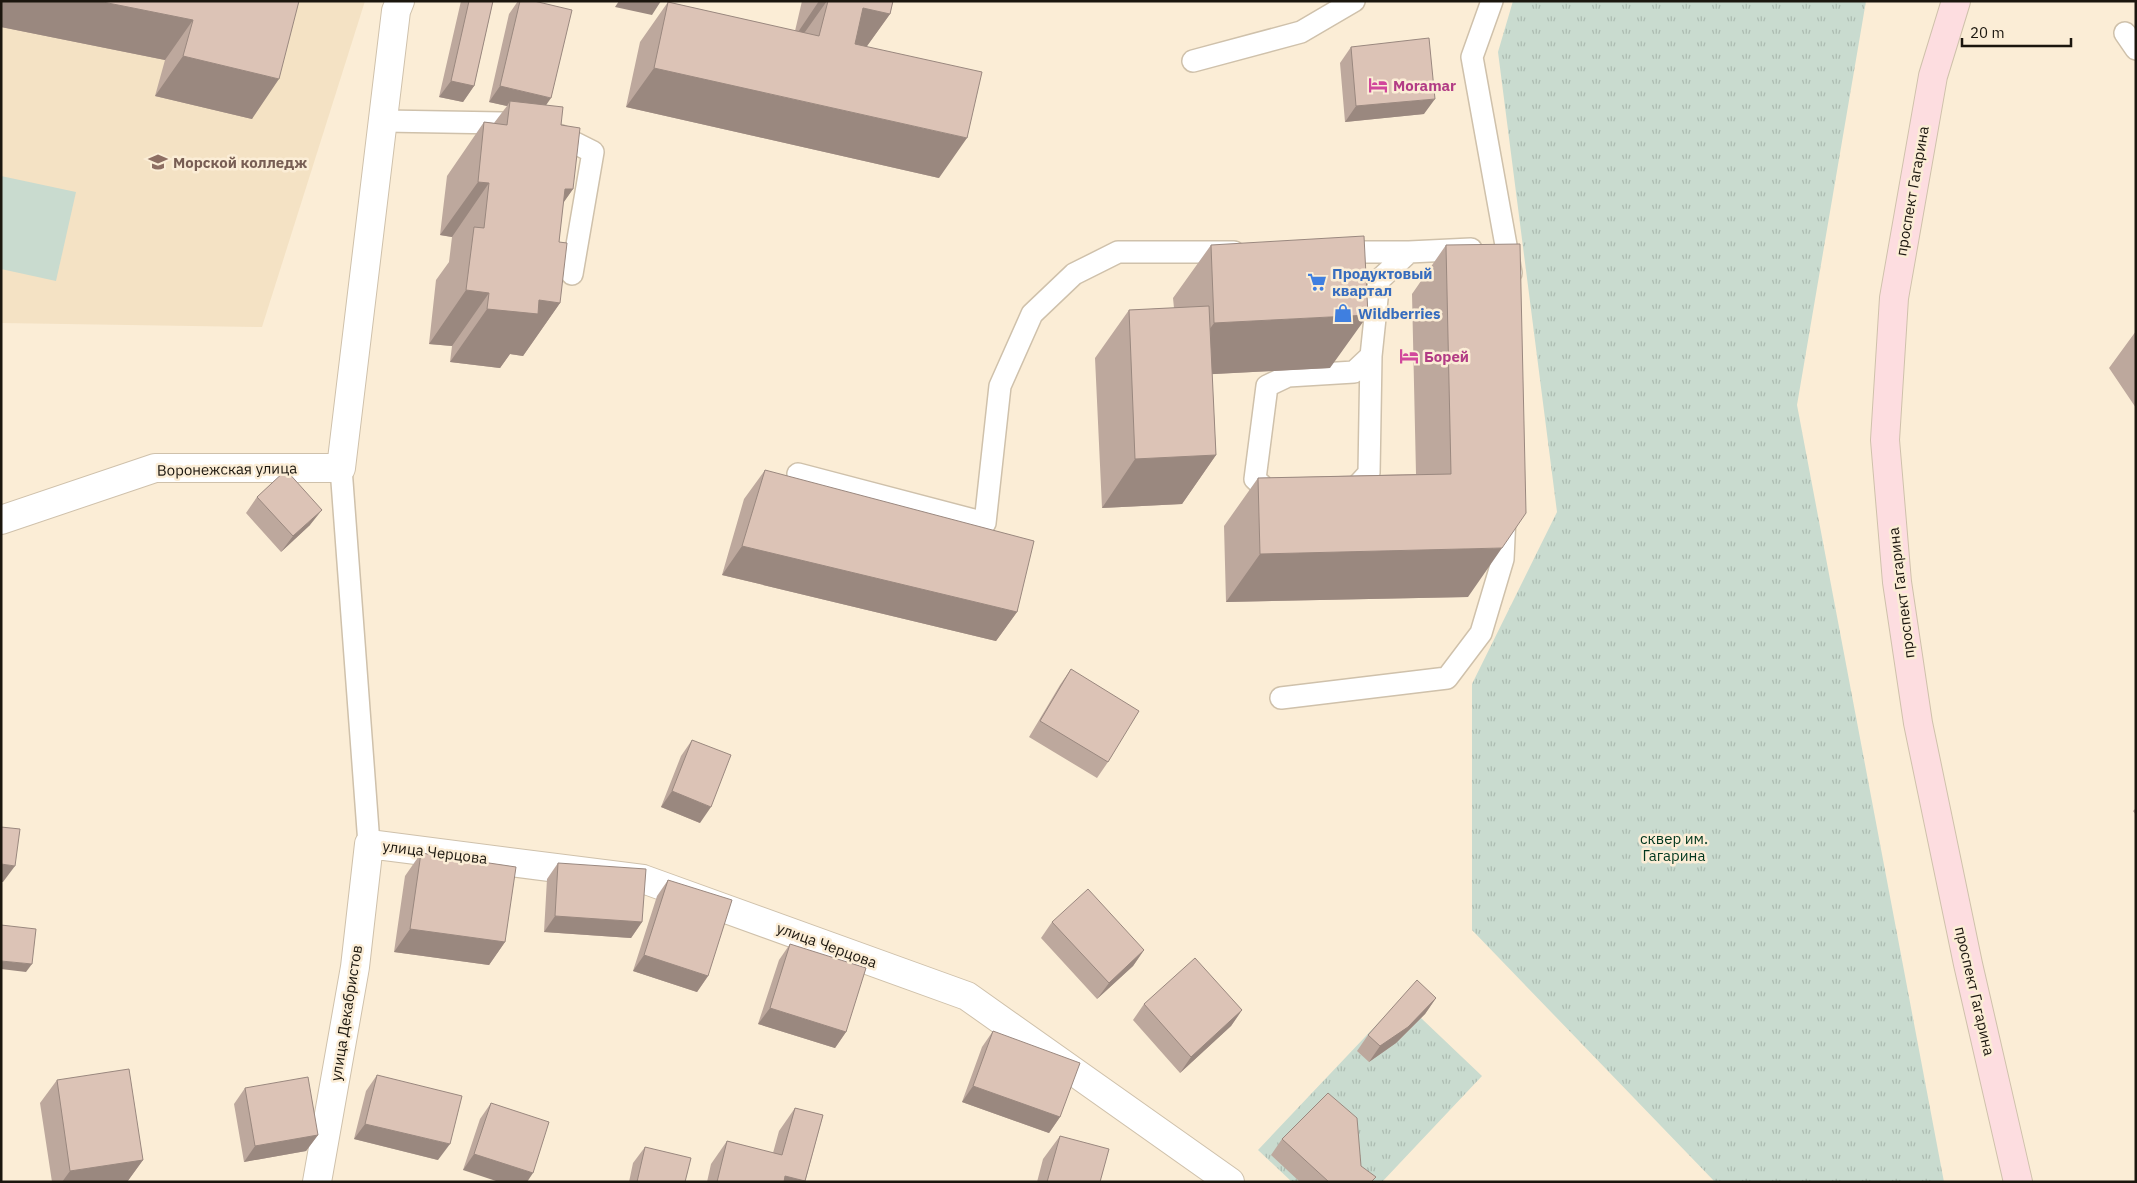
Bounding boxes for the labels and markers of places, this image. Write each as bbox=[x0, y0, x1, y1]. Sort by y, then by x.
hotel icon: Moramar bbox=[1367, 74, 1389, 96]
place label: Moramar bbox=[1393, 76, 1456, 95]
school or university icon: Морской колледж bbox=[147, 151, 169, 173]
place label: Морской колледж bbox=[173, 153, 307, 172]
place label: Продуктовый квартал bbox=[1332, 264, 1432, 300]
supermarket icon: Продуктовый квартал bbox=[1306, 271, 1328, 293]
shop icon: Wildberries bbox=[1332, 302, 1354, 324]
place label: Wildberries bbox=[1358, 304, 1441, 323]
hotel icon: Борей bbox=[1398, 345, 1420, 367]
place label: Борей bbox=[1424, 347, 1469, 366]

